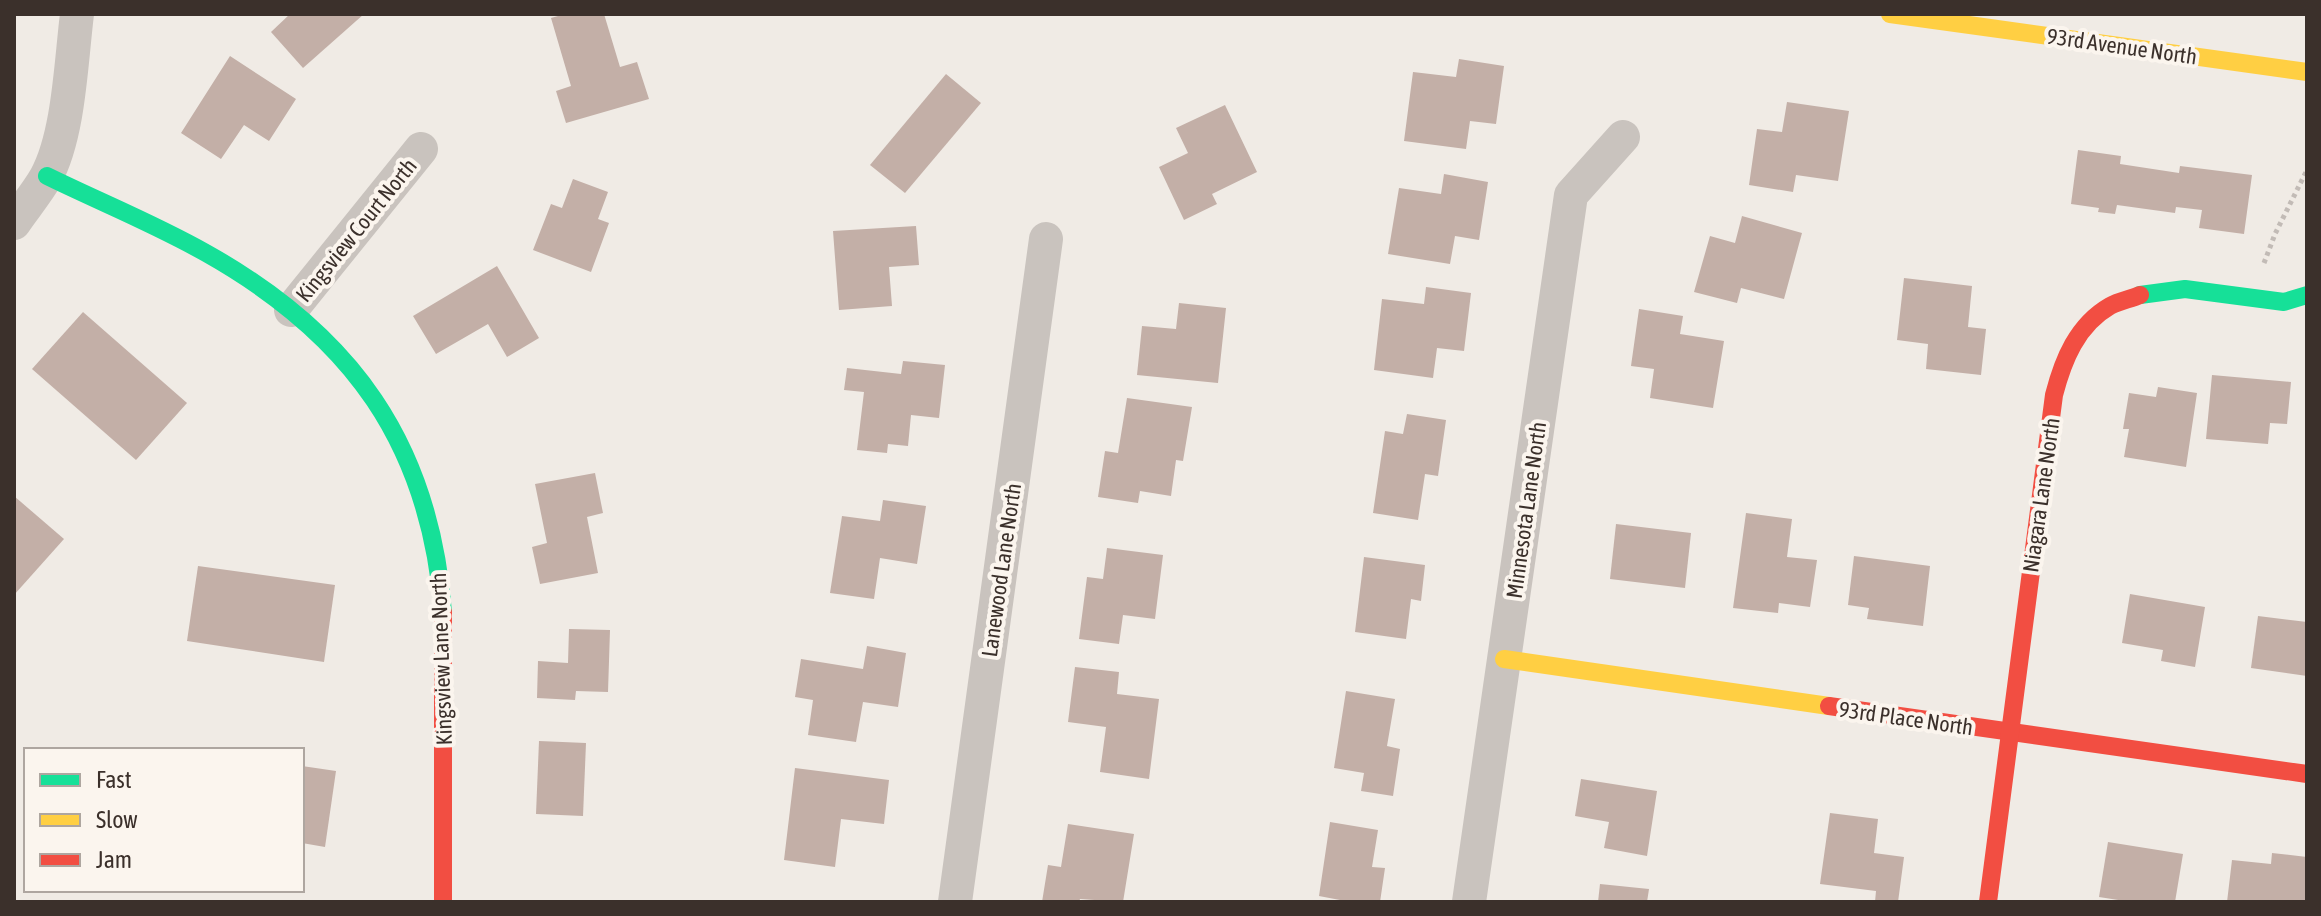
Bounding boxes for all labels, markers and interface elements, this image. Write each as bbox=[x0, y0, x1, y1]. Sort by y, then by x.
street label: 93rd Avenue North bbox=[2045, 23, 2199, 69]
street label: Kingsview Court North bbox=[290, 153, 422, 307]
street label: Niagara Lane North bbox=[2017, 416, 2065, 574]
street label: Minnesota Lane North bbox=[1501, 420, 1551, 600]
street label: Lanewood Lane North bbox=[976, 481, 1026, 659]
street label: Kingsview Lane North bbox=[425, 572, 457, 746]
street label: 93rd Place North bbox=[1837, 696, 1975, 740]
legend bbox=[24, 748, 304, 892]
text: Fast bbox=[96, 766, 132, 793]
text: Slow bbox=[96, 806, 138, 833]
text: Jam bbox=[96, 846, 132, 873]

